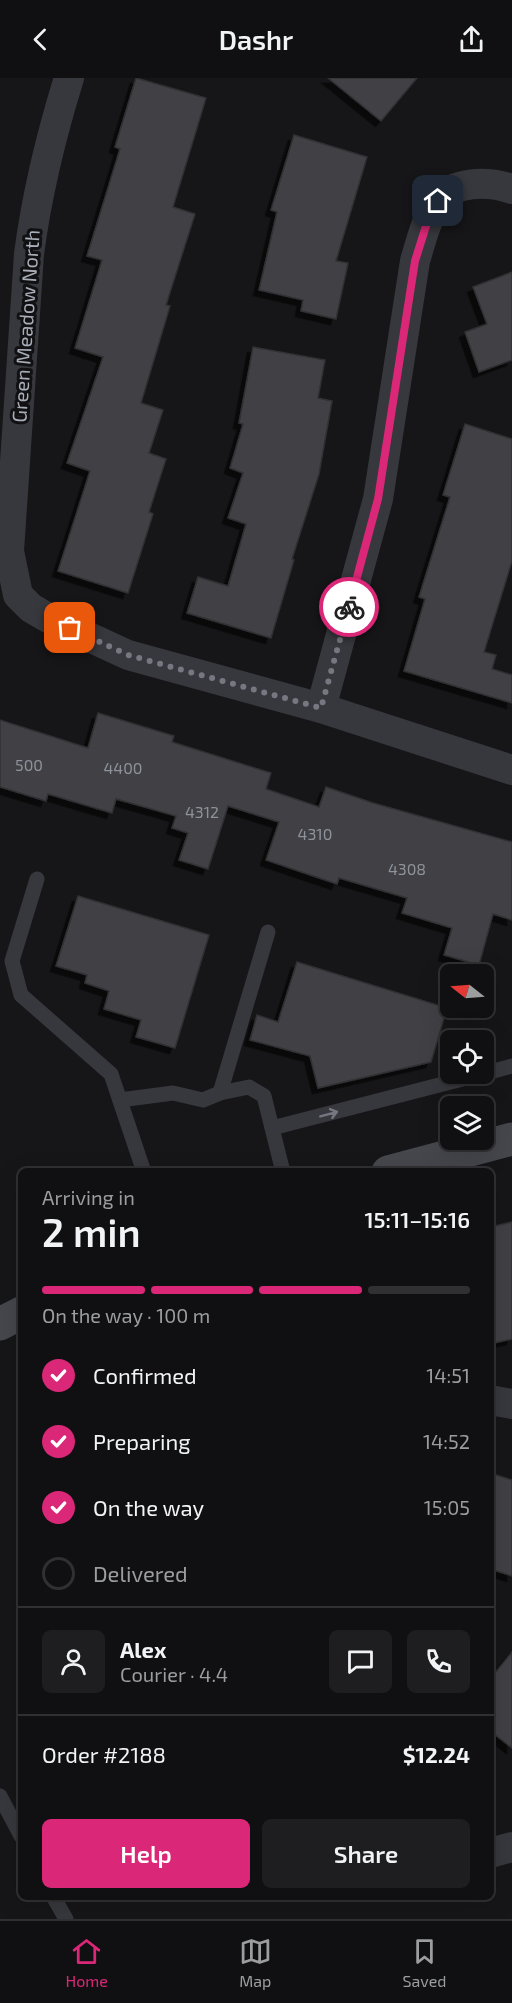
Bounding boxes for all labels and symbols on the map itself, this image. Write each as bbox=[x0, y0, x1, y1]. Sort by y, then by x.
pin bbox=[412, 175, 463, 226]
street label: Green Meadow North bbox=[6, 229, 44, 423]
courier bbox=[319, 577, 379, 637]
pin bbox=[44, 602, 95, 653]
house number: 500 bbox=[15, 755, 43, 774]
house number: 4400 bbox=[104, 758, 142, 777]
house number: 4312 bbox=[185, 802, 219, 821]
house number: 4310 bbox=[298, 824, 332, 843]
house number: 4308 bbox=[388, 859, 426, 878]
north arrow bbox=[440, 964, 494, 1018]
one-way arrow bbox=[319, 1107, 338, 1119]

